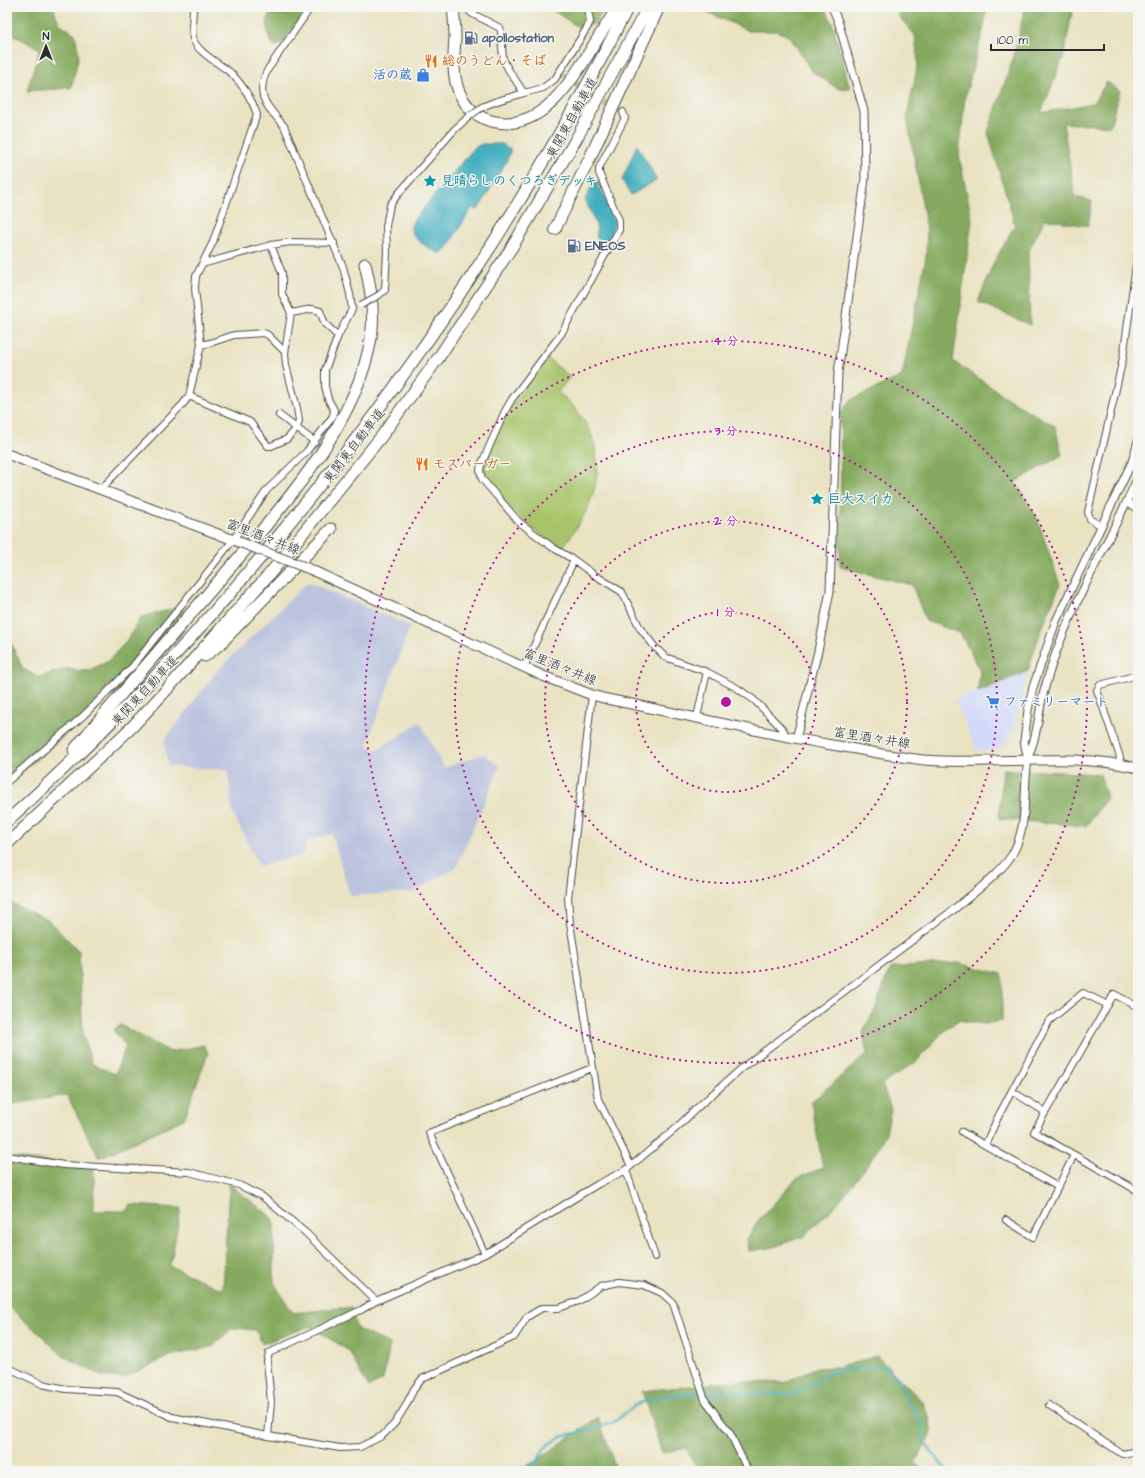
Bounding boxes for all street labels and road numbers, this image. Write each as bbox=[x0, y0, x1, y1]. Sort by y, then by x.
street label: 東関東自動車道 bbox=[542, 74, 602, 162]
street label: 東関東自動車道 bbox=[319, 405, 389, 487]
street label: 富里酒々井線 bbox=[223, 515, 304, 560]
street label: 富里酒々井線 bbox=[520, 644, 600, 690]
street label: 東関東自動車道 bbox=[107, 652, 183, 730]
street label: 富里酒々井線 bbox=[832, 723, 913, 753]

